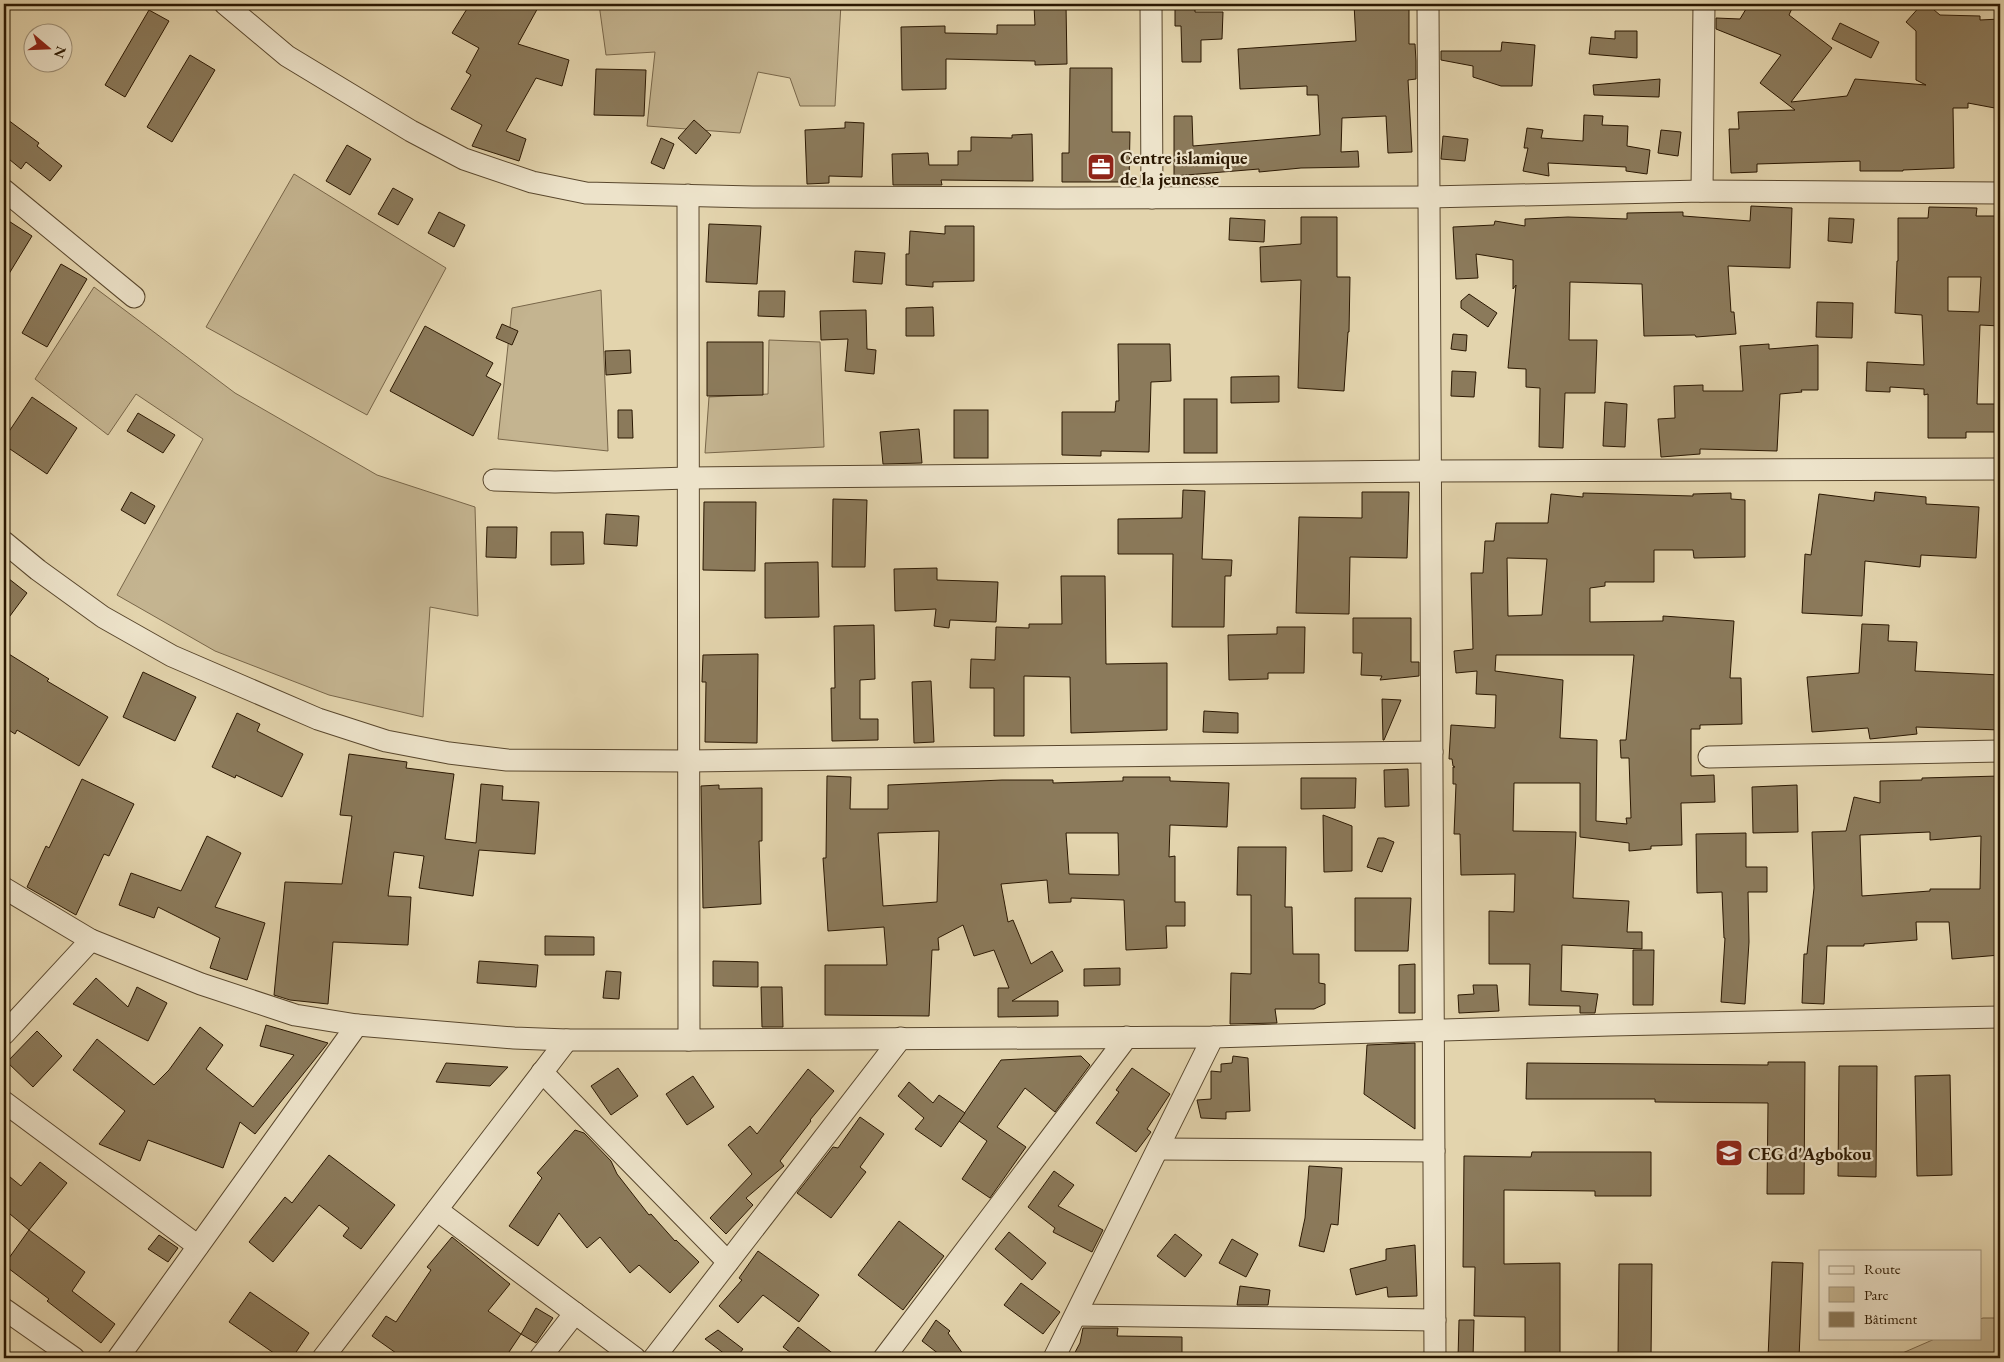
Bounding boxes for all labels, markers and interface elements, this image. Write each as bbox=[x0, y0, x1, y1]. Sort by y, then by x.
north arrow bbox=[22, 22, 72, 72]
text: N bbox=[50, 44, 71, 61]
place label: Centre islamique de la jeunesse bbox=[1120, 146, 1248, 190]
office icon: Centre islamique de la jeunesse bbox=[1086, 152, 1116, 182]
school or university icon: CEG d'Agbokou bbox=[1714, 1138, 1744, 1168]
place label: CEG d'Agbokou bbox=[1748, 1142, 1872, 1165]
legend bbox=[1819, 1250, 1982, 1340]
text: Route bbox=[1864, 1259, 1901, 1278]
text: Parc bbox=[1864, 1285, 1889, 1304]
text: Bâtiment bbox=[1864, 1309, 1918, 1328]

